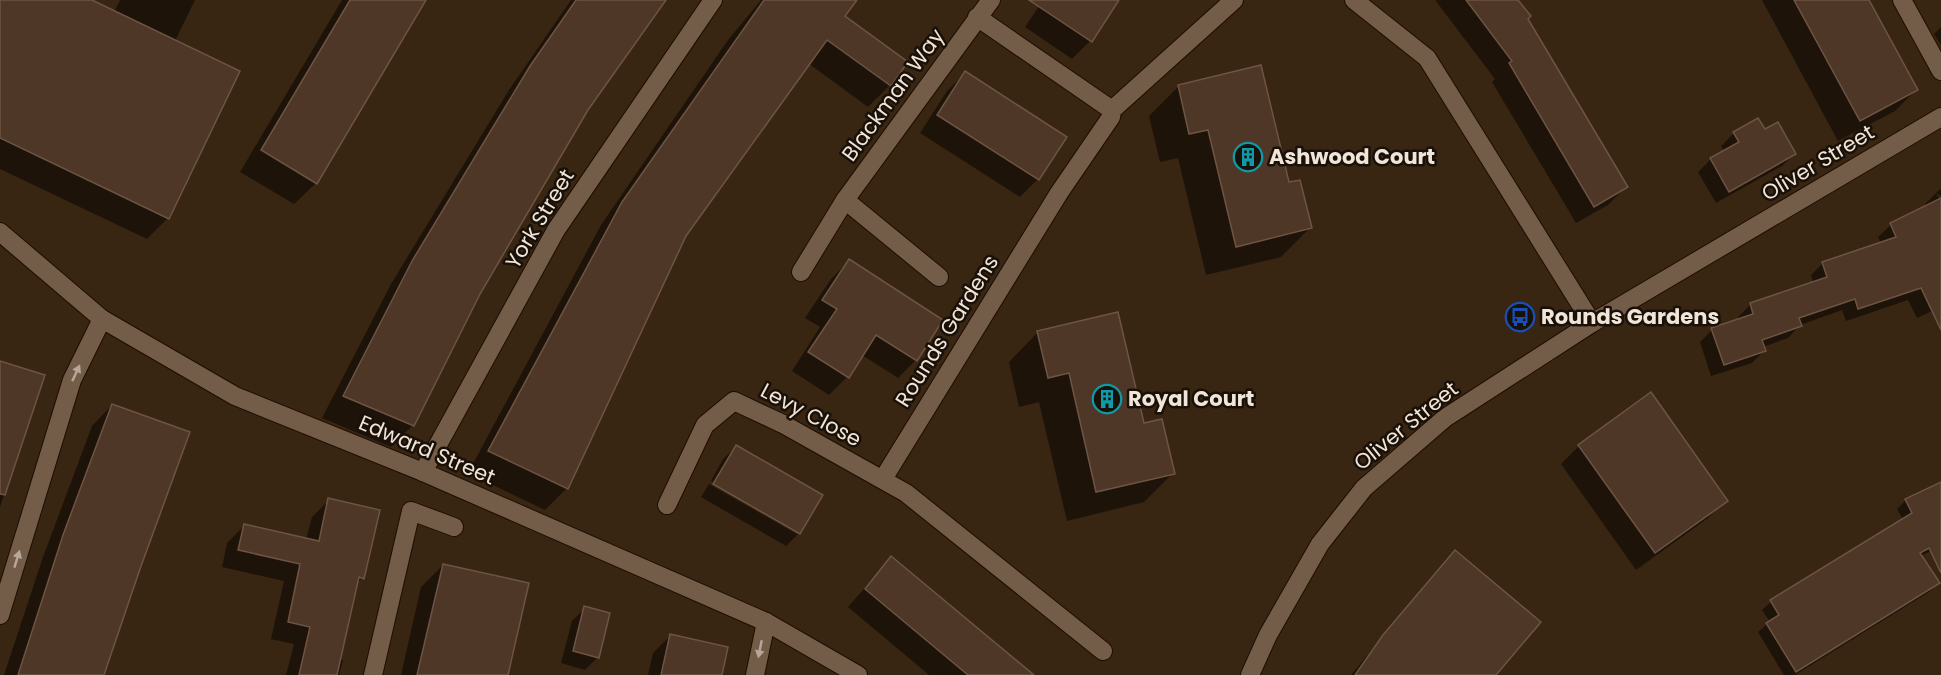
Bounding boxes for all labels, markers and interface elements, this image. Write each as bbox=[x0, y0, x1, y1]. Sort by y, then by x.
street label: Blackman Way bbox=[835, 22, 951, 167]
street label: Oliver Street bbox=[1756, 118, 1879, 208]
building icon: Ashwood Court bbox=[1232, 141, 1264, 173]
place label: Ashwood Court bbox=[1269, 142, 1435, 171]
street label: York Street bbox=[498, 164, 581, 274]
street label: Rounds Gardens bbox=[888, 249, 1005, 412]
bus stop icon: Rounds Gardens bbox=[1504, 301, 1536, 333]
place label: Rounds Gardens bbox=[1541, 302, 1719, 331]
one-way arrow bbox=[71, 365, 80, 382]
street label: Oliver Street bbox=[1347, 375, 1464, 477]
street label: Levy Close bbox=[756, 376, 867, 453]
building icon: Royal Court bbox=[1091, 383, 1123, 415]
place label: Royal Court bbox=[1128, 384, 1254, 413]
street label: Edward Street bbox=[355, 408, 500, 491]
one-way arrow bbox=[13, 550, 22, 568]
one-way arrow bbox=[755, 639, 764, 658]

